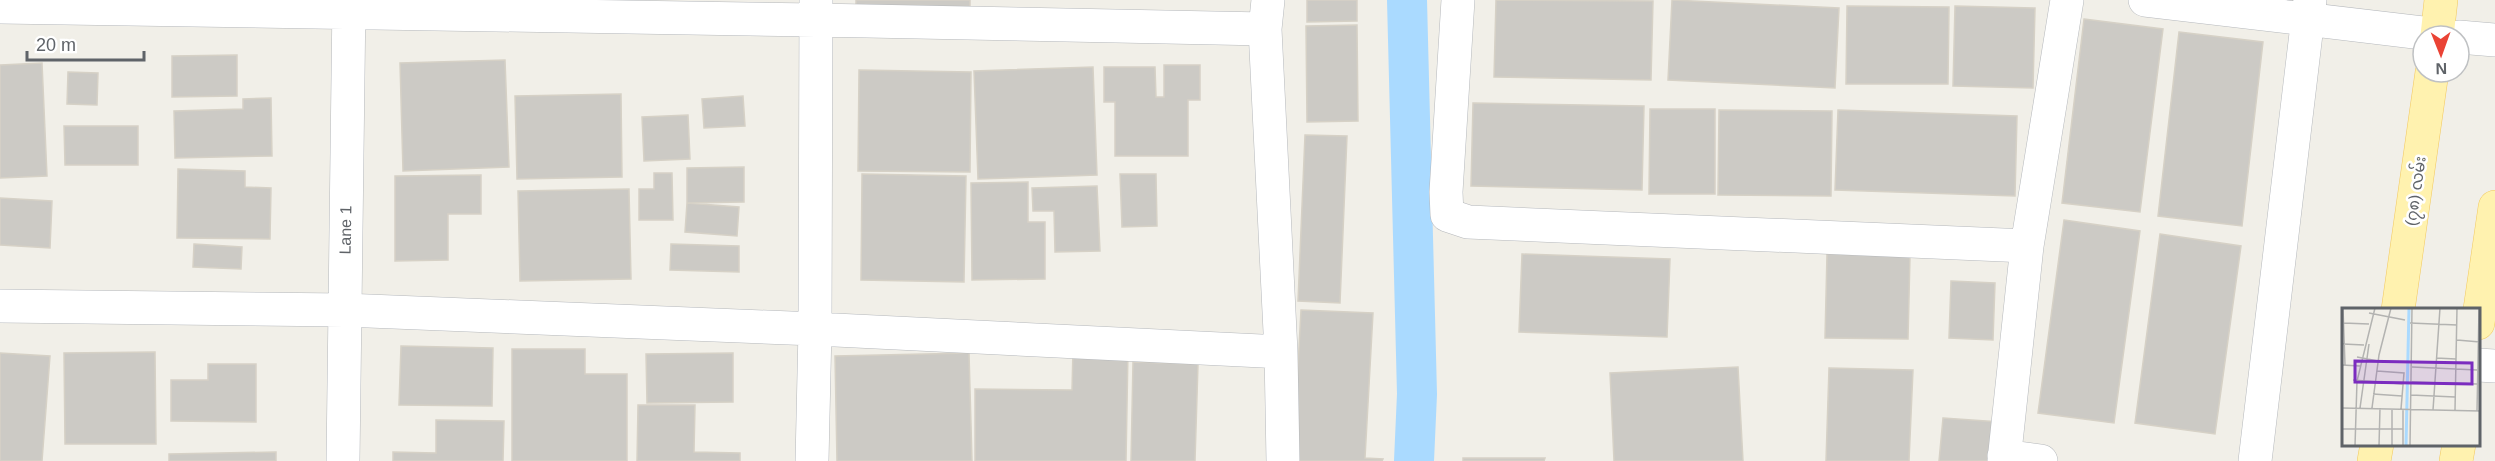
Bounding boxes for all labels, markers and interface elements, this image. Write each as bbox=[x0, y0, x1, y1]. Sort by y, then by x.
scale bar bbox=[27, 24, 144, 62]
north arrow bbox=[2411, 24, 2471, 84]
text: 20 m bbox=[36, 35, 76, 55]
text: N bbox=[2435, 60, 2447, 77]
street label: (၇၈) လမ်း bbox=[2399, 155, 2434, 228]
street label: Lane 1 bbox=[337, 205, 354, 255]
inset map bbox=[2342, 308, 2480, 446]

